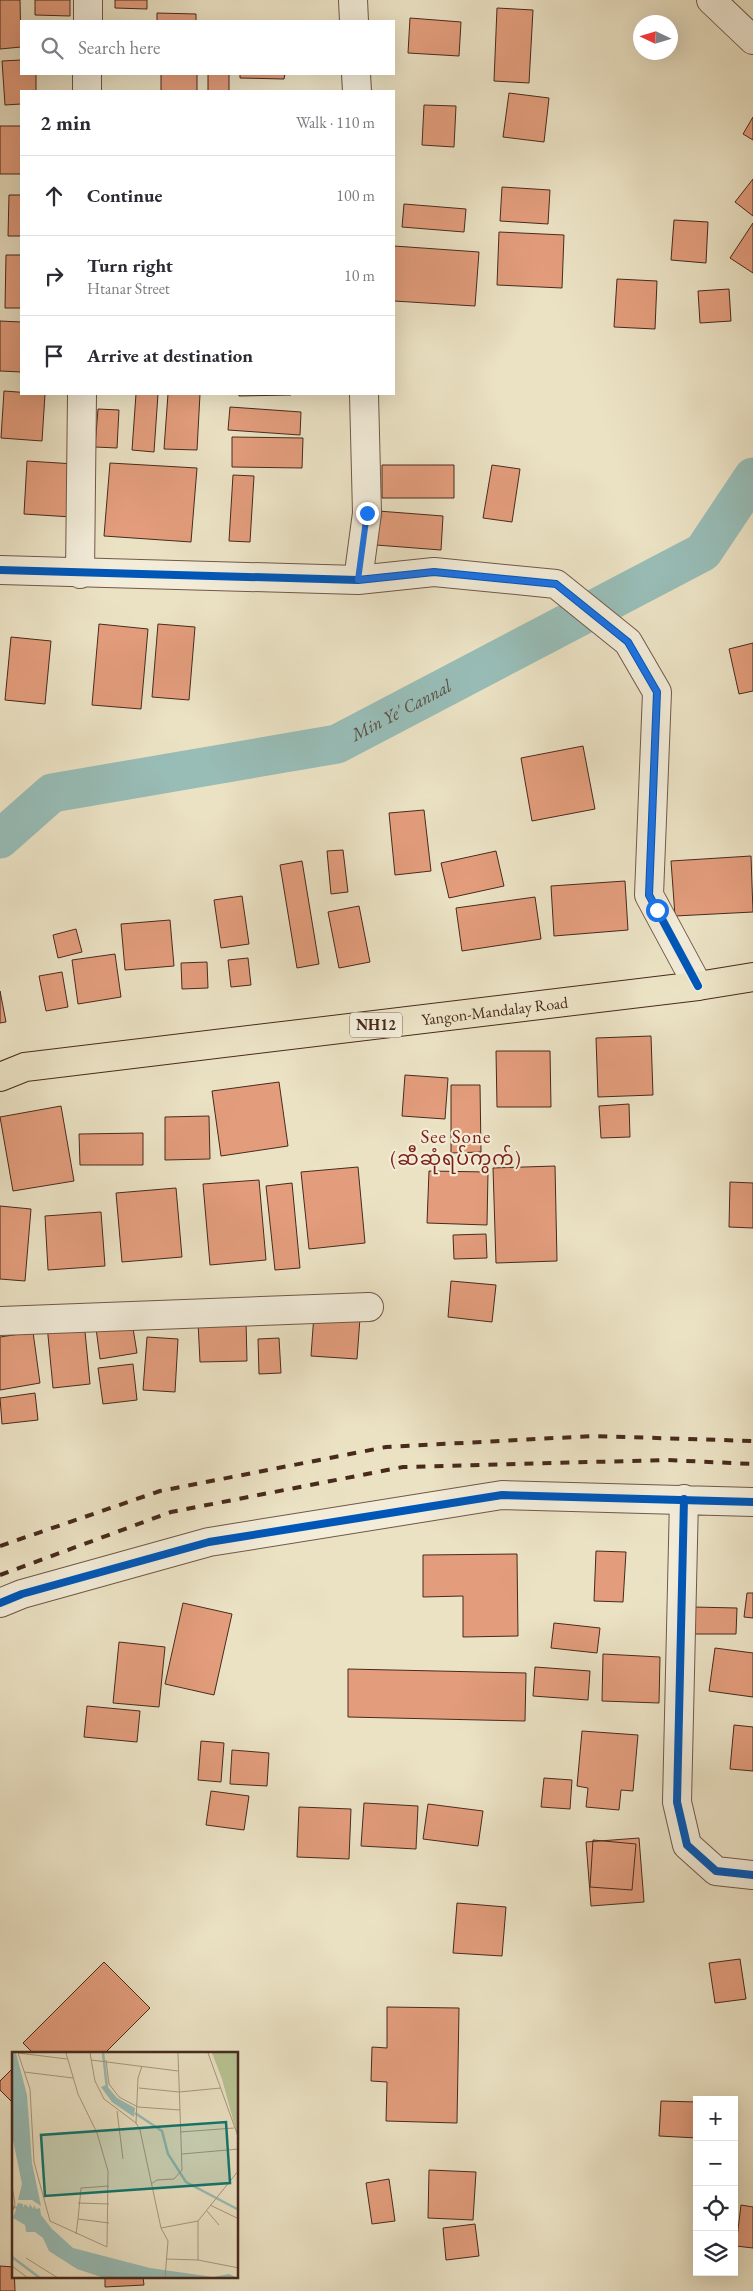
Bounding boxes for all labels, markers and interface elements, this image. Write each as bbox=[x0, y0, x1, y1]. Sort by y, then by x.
north arrow bbox=[633, 15, 678, 60]
search box bbox=[20, 20, 395, 75]
icon: search bbox=[38, 34, 66, 62]
text: Search here bbox=[78, 35, 160, 60]
text: 2 min bbox=[40, 109, 91, 136]
text: Walk · 110 m bbox=[296, 112, 375, 133]
icon: ahead bbox=[40, 182, 68, 210]
text: Continue bbox=[87, 183, 162, 208]
text: 100 m bbox=[336, 185, 375, 206]
text: Turn right bbox=[87, 253, 173, 278]
icon: right bbox=[40, 262, 68, 290]
text: 10 m bbox=[344, 265, 375, 286]
text: Htanar Street bbox=[87, 278, 170, 299]
icon: arrive bbox=[40, 342, 68, 370]
text: Arrive at destination bbox=[87, 343, 253, 368]
route end bbox=[356, 502, 379, 525]
water label: Min Ye' Cannal bbox=[346, 674, 456, 746]
route start bbox=[646, 899, 669, 922]
street label: Yangon-Mandalay Road bbox=[420, 992, 570, 1030]
road number: NH12 bbox=[350, 1012, 402, 1038]
district label: See Sone (ဆီဆုံရပ်ကွက်) bbox=[390, 1124, 522, 1175]
inset map bbox=[12, 2052, 239, 2278]
map controls bbox=[693, 2096, 738, 2276]
button: + bbox=[693, 2096, 738, 2141]
button: − bbox=[693, 2141, 738, 2186]
button: locate bbox=[693, 2186, 738, 2231]
button: layers bbox=[693, 2231, 738, 2276]

